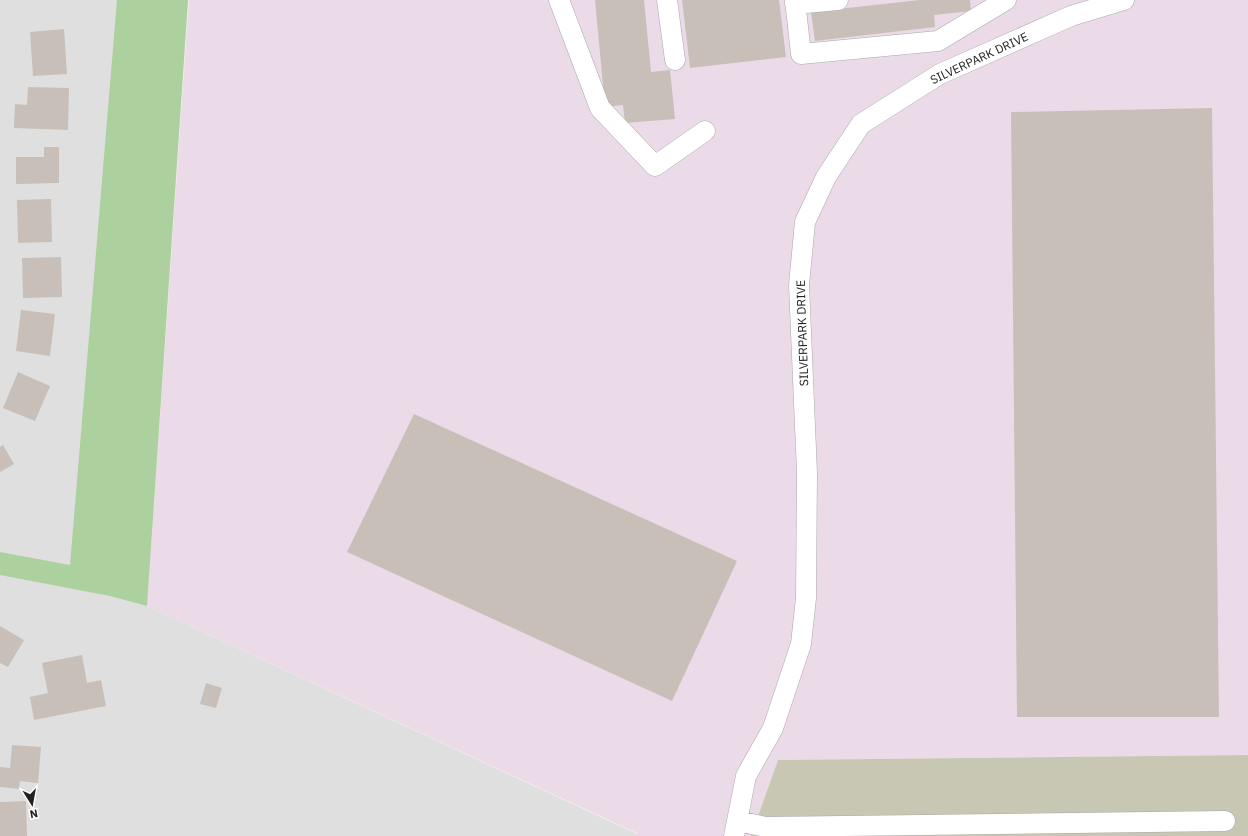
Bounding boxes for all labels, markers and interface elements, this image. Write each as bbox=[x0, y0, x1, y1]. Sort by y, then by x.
street label: SILVERPARK DRIVE bbox=[928, 29, 1030, 87]
street label: SILVERPARK DRIVE bbox=[793, 280, 811, 386]
north arrow bbox=[12, 784, 52, 824]
text: N bbox=[29, 806, 39, 821]

